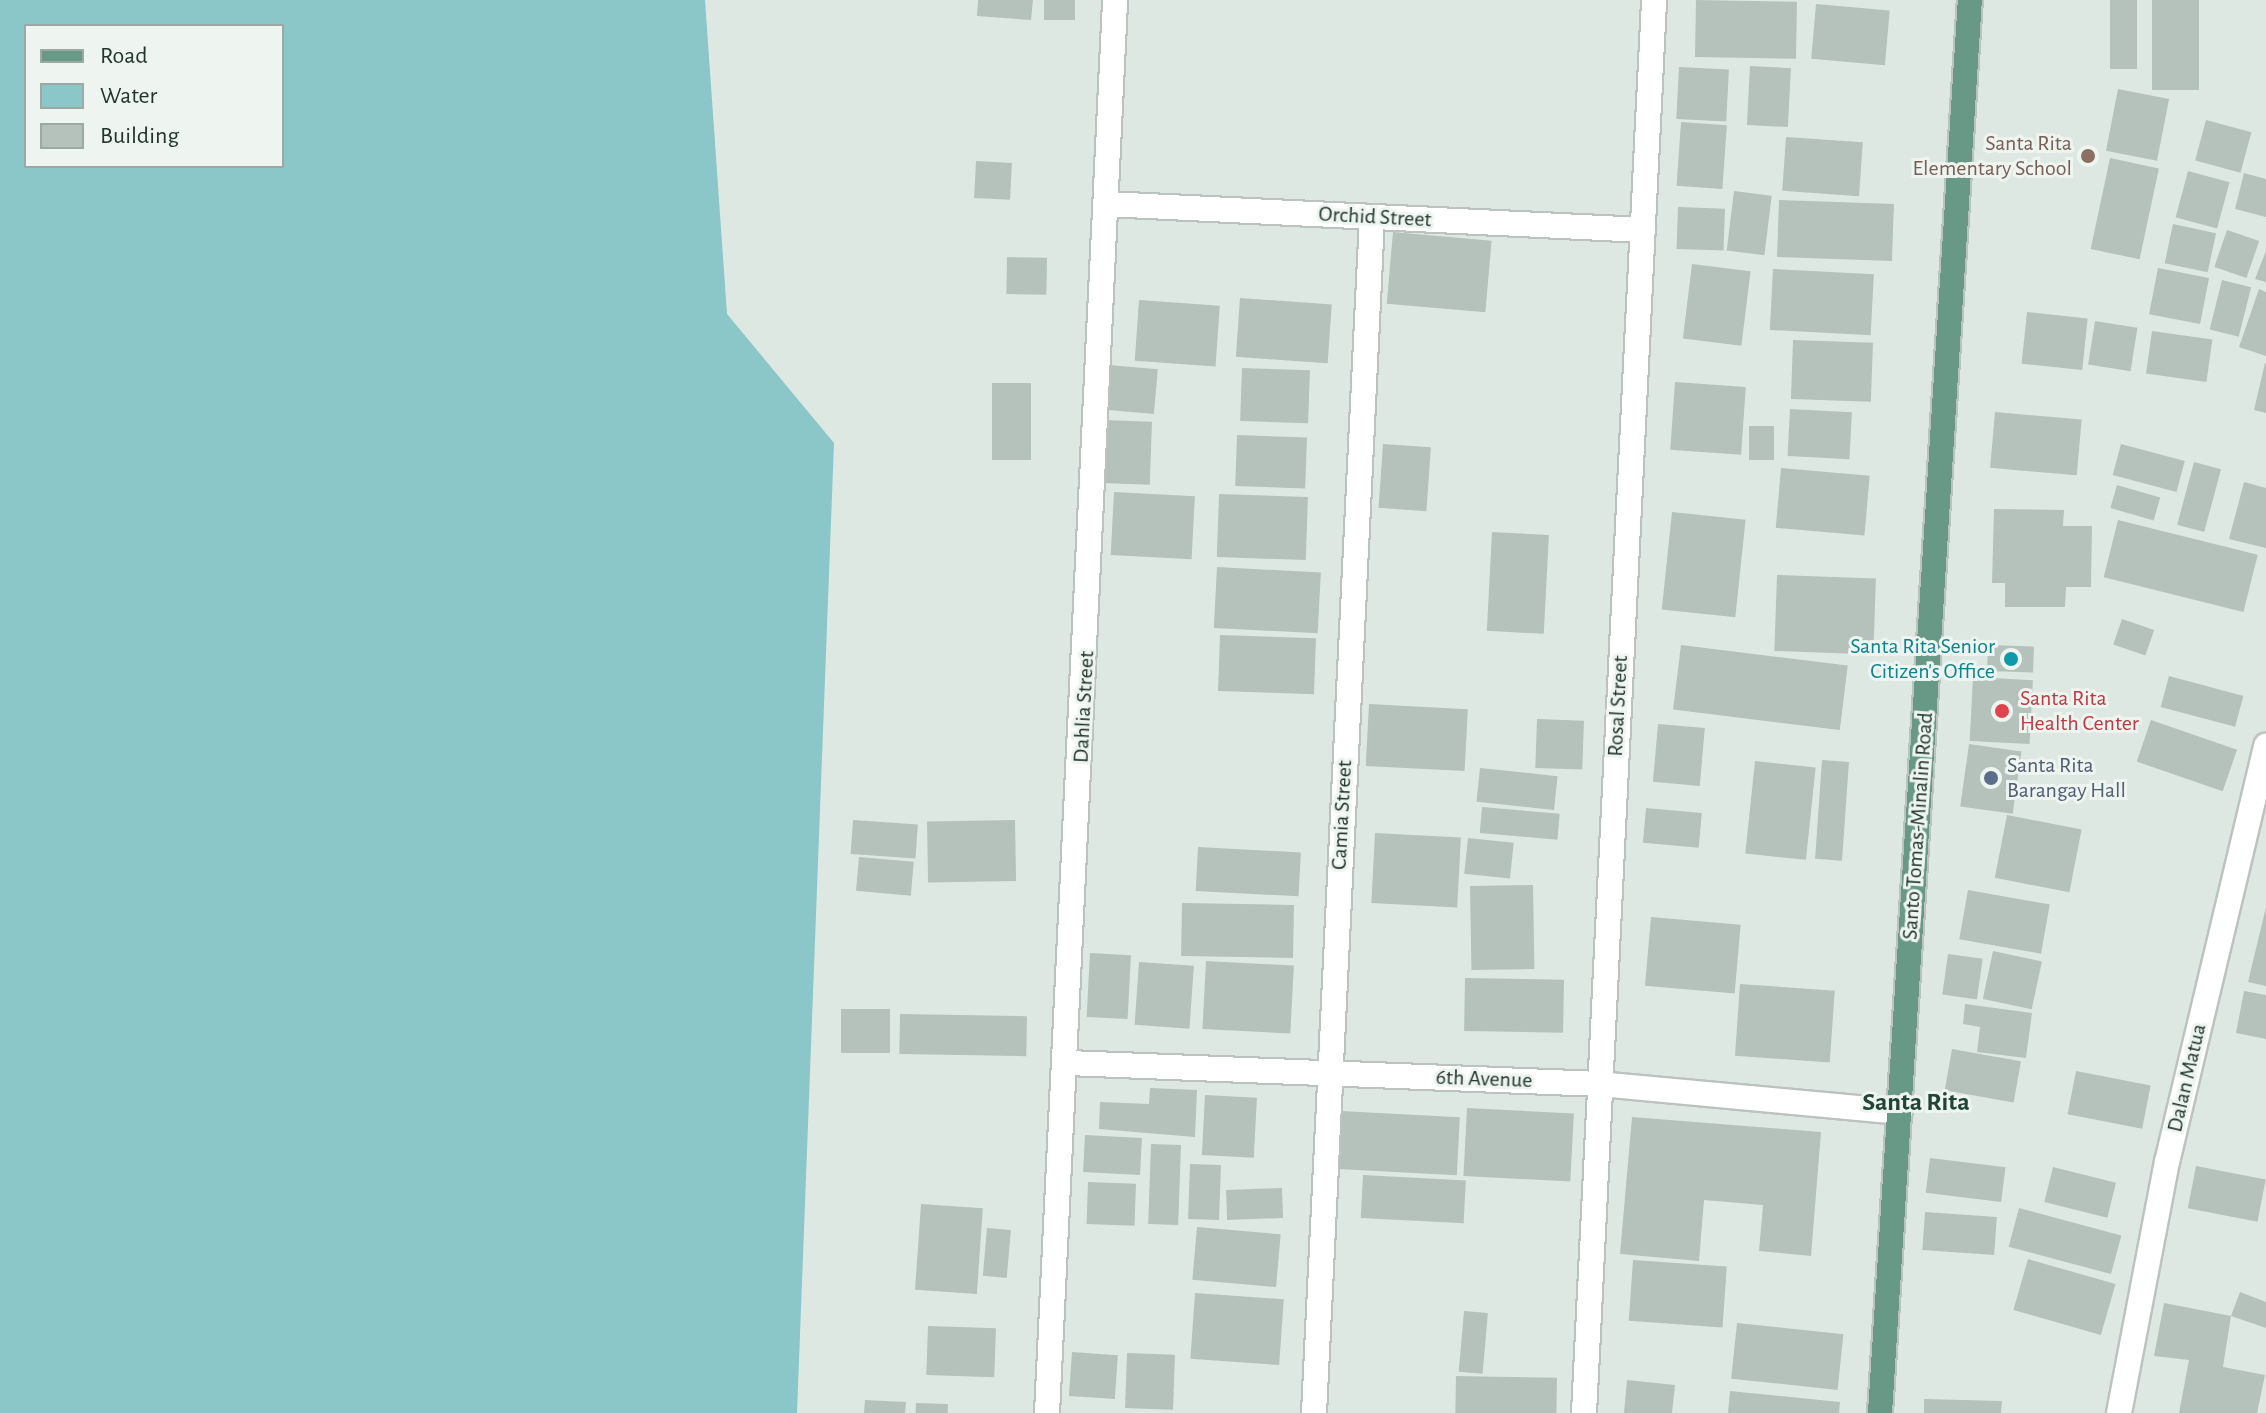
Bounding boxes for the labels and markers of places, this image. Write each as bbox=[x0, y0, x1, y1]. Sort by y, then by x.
place label: Santa Rita Elementary School bbox=[1913, 130, 2072, 182]
marker: Santa Rita Elementary School bbox=[2079, 147, 2097, 165]
place label: Santa Rita Senior Citizen's Office bbox=[1850, 633, 1995, 684]
marker: Santa Rita Senior Citizen's Office bbox=[2002, 650, 2020, 668]
place label: Santa Rita Health Center bbox=[2020, 685, 2139, 736]
marker: Santa Rita Health Center bbox=[1991, 700, 2013, 722]
place label: Santa Rita Barangay Hall bbox=[2007, 752, 2126, 804]
marker: Santa Rita Barangay Hall bbox=[1982, 769, 2000, 787]

